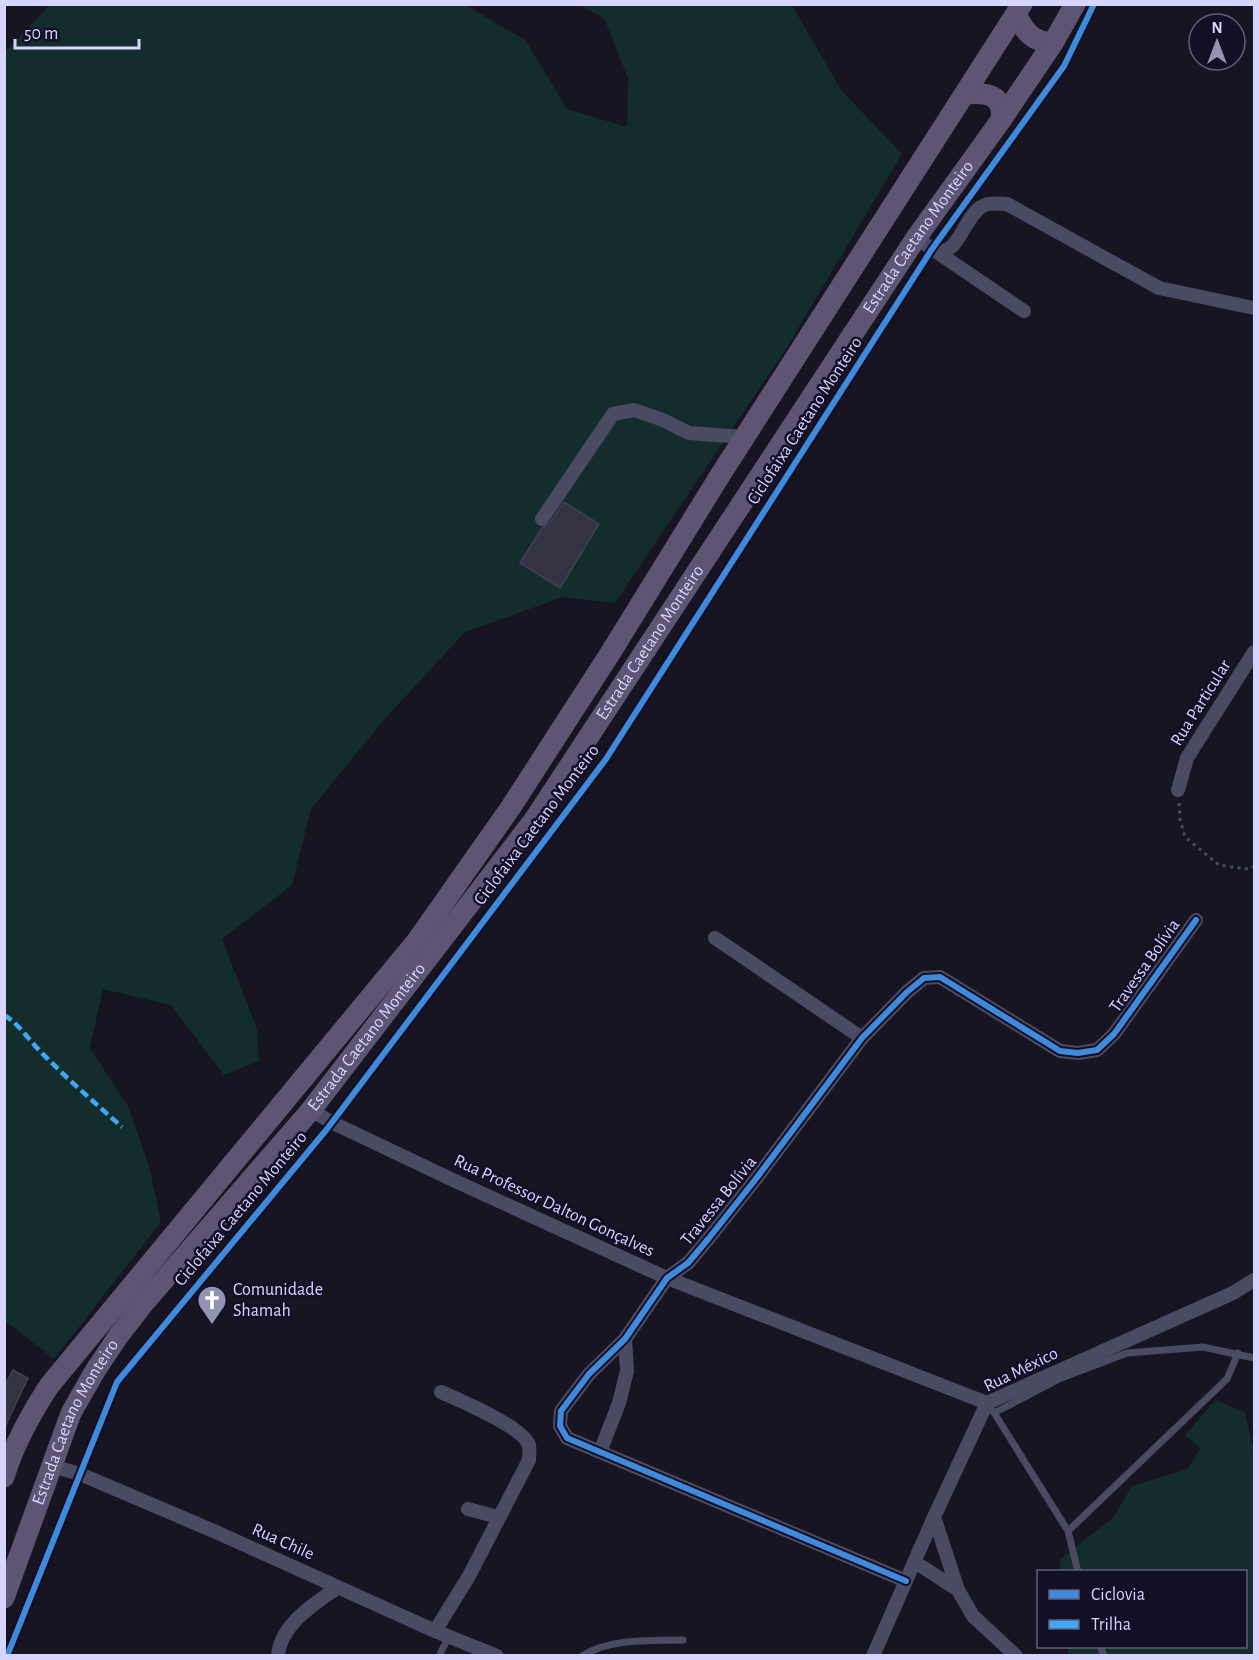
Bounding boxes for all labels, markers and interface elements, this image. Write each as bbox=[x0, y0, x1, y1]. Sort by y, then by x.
scale bar bbox=[15, 12, 140, 50]
north arrow bbox=[1187, 12, 1247, 72]
text: N bbox=[1211, 20, 1223, 36]
text: 50 m bbox=[24, 25, 58, 43]
street label: Estrada Caetano Monteiro bbox=[860, 158, 977, 317]
street label: Ciclofaixa Caetano Monteiro bbox=[744, 334, 866, 508]
street label: Estrada Caetano Monteiro bbox=[593, 562, 708, 724]
street label: Rua Particular bbox=[1168, 657, 1235, 749]
street label: Ciclofaixa Caetano Monteiro bbox=[471, 741, 603, 909]
street label: Travessa Bolívia bbox=[1106, 916, 1184, 1016]
street label: Estrada Caetano Monteiro bbox=[305, 960, 429, 1115]
street label: Ciclofaixa Caetano Monteiro bbox=[171, 1128, 311, 1290]
street label: Rua Professor Dalton Gonçalves bbox=[451, 1152, 657, 1260]
street label: Travessa Bolívia bbox=[678, 1153, 760, 1249]
place label: Comunidade Shamah bbox=[233, 1281, 323, 1320]
church icon: Comunidade Shamah bbox=[196, 1284, 228, 1326]
street label: Estrada Caetano Monteiro bbox=[29, 1336, 122, 1508]
street label: Rua México bbox=[981, 1344, 1061, 1396]
street label: Rua Chile bbox=[249, 1520, 317, 1564]
legend bbox=[1037, 1570, 1247, 1648]
text: Ciclovia bbox=[1091, 1586, 1145, 1604]
text: Trilha bbox=[1091, 1616, 1131, 1634]

